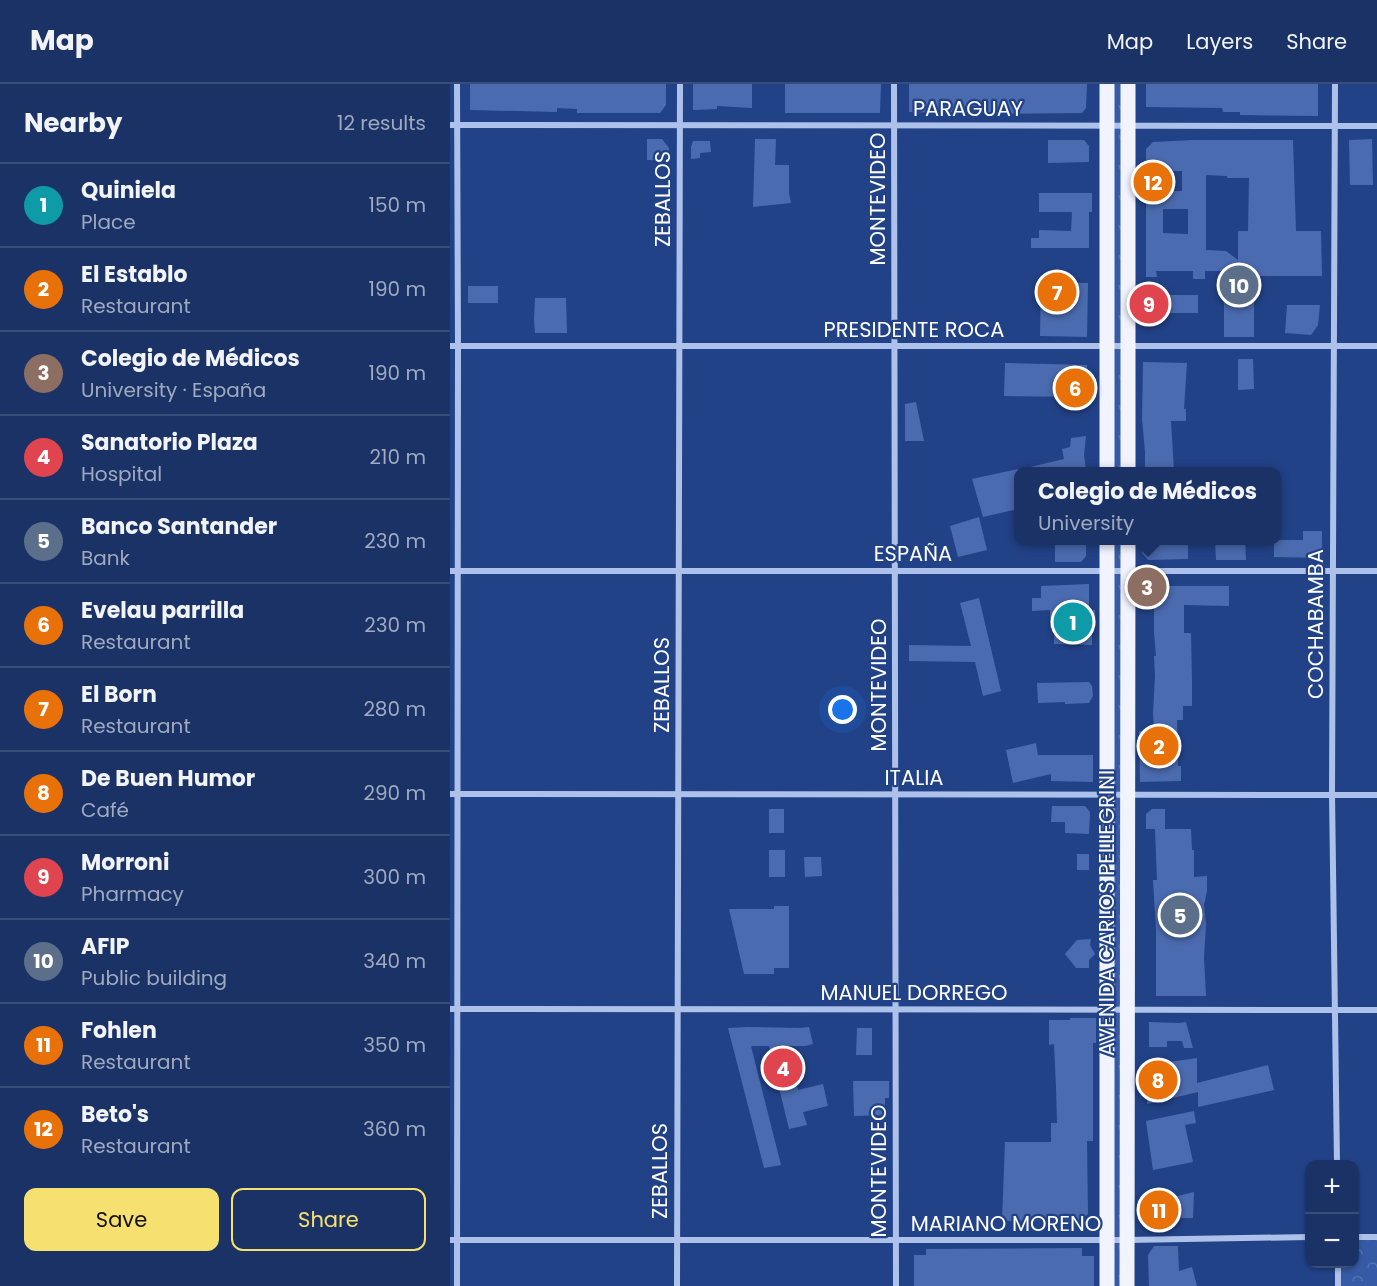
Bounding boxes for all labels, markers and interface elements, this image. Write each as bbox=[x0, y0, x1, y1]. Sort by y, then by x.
text: Map bbox=[30, 21, 94, 60]
text: Map bbox=[1107, 27, 1153, 56]
text: Layers bbox=[1186, 27, 1253, 56]
text: Share bbox=[1286, 27, 1347, 56]
street label: PARAGUAY bbox=[913, 94, 1023, 123]
text: Nearby bbox=[24, 105, 122, 141]
text: 12 results bbox=[337, 109, 426, 137]
street label: MONTEVIDEO bbox=[863, 133, 892, 265]
street label: ZEBALLOS bbox=[648, 151, 677, 247]
pin: 12 bbox=[1134, 160, 1172, 204]
text: Quiniela bbox=[81, 175, 176, 206]
text: 1 bbox=[40, 191, 47, 219]
text: 150 m bbox=[369, 191, 426, 219]
text: Place bbox=[81, 208, 136, 236]
text: El Establo bbox=[81, 259, 188, 290]
pin: 10 bbox=[1220, 262, 1258, 308]
pin: 7 bbox=[1038, 270, 1076, 314]
text: 2 bbox=[38, 275, 49, 303]
text: 190 m bbox=[369, 275, 426, 303]
pin: 9 bbox=[1130, 282, 1168, 326]
text: Restaurant bbox=[81, 292, 191, 320]
street label: PRESIDENTE ROCA bbox=[824, 315, 1004, 344]
text: Colegio de Médicos bbox=[81, 343, 300, 374]
text: 3 bbox=[37, 359, 50, 387]
text: 190 m bbox=[369, 359, 426, 387]
pin: 6 bbox=[1056, 366, 1094, 410]
text: University · España bbox=[81, 376, 266, 404]
text: Sanatorio Plaza bbox=[81, 427, 258, 458]
text: 4 bbox=[37, 443, 50, 471]
text: 210 m bbox=[370, 443, 426, 471]
text: Hospital bbox=[81, 460, 162, 488]
popup bbox=[1014, 467, 1281, 545]
text: Colegio de Médicos bbox=[1038, 476, 1257, 507]
text: University bbox=[1038, 509, 1134, 537]
text: Banco Santander bbox=[81, 511, 277, 542]
text: 5 bbox=[37, 527, 50, 555]
text: 230 m bbox=[364, 527, 426, 555]
street label: ESPAÑA bbox=[874, 539, 952, 568]
text: Bank bbox=[81, 544, 130, 572]
street label: COCHABAMBA bbox=[1301, 549, 1330, 699]
pin: 3 bbox=[1128, 564, 1166, 610]
text: Evelau parrilla bbox=[81, 595, 244, 626]
pin: 1 bbox=[1054, 600, 1092, 644]
text: 6 bbox=[37, 611, 50, 639]
text: 230 m bbox=[364, 611, 426, 639]
street label: MONTEVIDEO bbox=[864, 619, 893, 751]
text: Restaurant bbox=[81, 628, 191, 656]
street label: ZEBALLOS bbox=[647, 637, 676, 733]
text: El Born bbox=[81, 679, 157, 710]
text: 7 bbox=[38, 695, 49, 723]
text: 280 m bbox=[363, 695, 426, 723]
your location bbox=[828, 695, 857, 724]
text: Restaurant bbox=[81, 712, 191, 740]
pin: 2 bbox=[1140, 724, 1178, 768]
text: De Buen Humor bbox=[81, 763, 255, 794]
street label: ITALIA bbox=[884, 763, 944, 792]
street label: AVENIDA CARLOS PELLEGRINI bbox=[1092, 770, 1121, 1056]
text: 8 bbox=[37, 779, 50, 807]
text: 290 m bbox=[363, 779, 426, 807]
text: Café bbox=[81, 796, 129, 824]
text: Morroni bbox=[81, 847, 169, 878]
text: 9 bbox=[37, 863, 50, 891]
text: 300 m bbox=[363, 863, 426, 891]
text: Pharmacy bbox=[81, 880, 184, 908]
pin: 5 bbox=[1160, 892, 1200, 938]
text: AFIP bbox=[81, 931, 129, 962]
text: 10 bbox=[33, 947, 54, 975]
text: 340 m bbox=[363, 947, 426, 975]
text: Public building bbox=[81, 964, 227, 992]
street label: MANUEL DORREGO bbox=[820, 978, 1008, 1007]
text: Fohlen bbox=[81, 1015, 157, 1046]
text: 11 bbox=[36, 1031, 51, 1059]
text: 350 m bbox=[363, 1031, 426, 1059]
pin: 4 bbox=[764, 1046, 802, 1090]
text: Restaurant bbox=[81, 1048, 191, 1076]
pin: 8 bbox=[1138, 1058, 1178, 1102]
text: Beto's bbox=[81, 1099, 149, 1130]
street label: MONTEVIDEO bbox=[864, 1105, 893, 1237]
text: 12 bbox=[34, 1115, 53, 1143]
text: 360 m bbox=[363, 1115, 426, 1143]
street label: ZEBALLOS bbox=[645, 1123, 674, 1219]
text: Restaurant bbox=[81, 1132, 191, 1160]
map controls bbox=[1305, 1160, 1359, 1268]
button: + bbox=[1305, 1160, 1359, 1214]
button: Save bbox=[24, 1188, 219, 1251]
button: Share bbox=[231, 1188, 426, 1251]
pin: 11 bbox=[1140, 1188, 1178, 1232]
street label: MARIANO MORENO bbox=[911, 1209, 1101, 1238]
button: − bbox=[1305, 1214, 1359, 1268]

